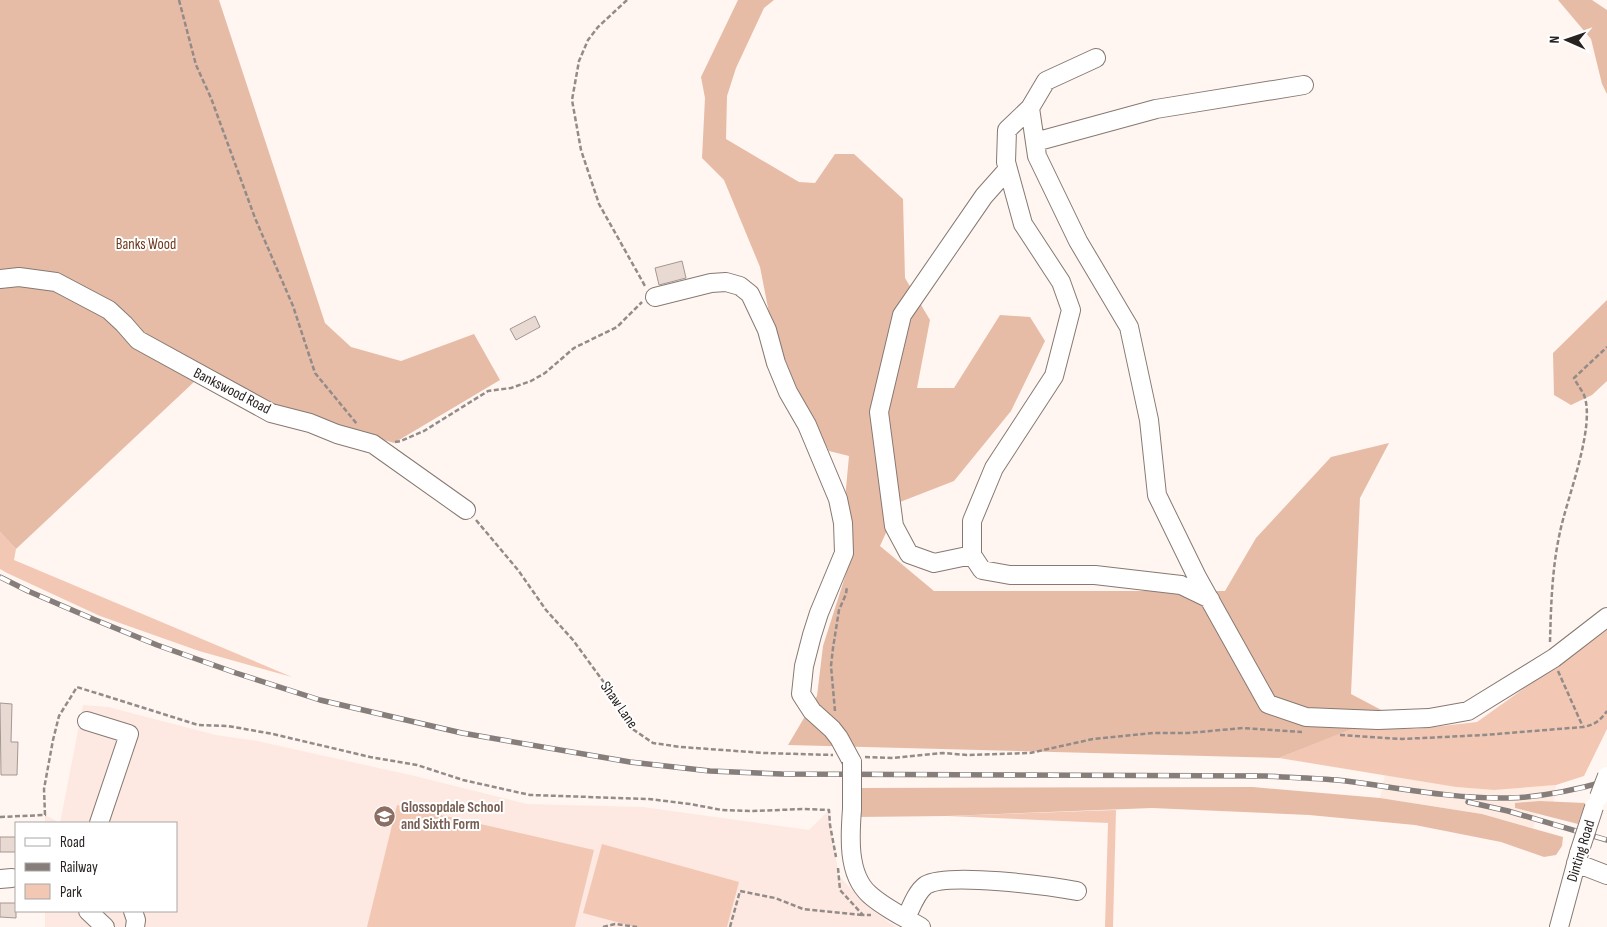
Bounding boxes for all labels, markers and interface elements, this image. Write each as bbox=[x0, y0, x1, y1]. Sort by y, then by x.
north arrow bbox=[1542, 15, 1592, 65]
text: N bbox=[1546, 36, 1563, 44]
park label: Banks Wood bbox=[116, 235, 176, 254]
street label: Bankswood Road bbox=[190, 363, 274, 419]
street label: Shaw Lane bbox=[596, 678, 642, 732]
place label: Glossopdale School and Sixth Form bbox=[401, 798, 503, 834]
school or university icon: Glossopdale School and Sixth Form bbox=[373, 804, 397, 828]
street label: Dinting Road bbox=[1563, 818, 1599, 884]
legend bbox=[15, 822, 178, 912]
text: Road bbox=[60, 833, 85, 852]
text: Railway bbox=[60, 858, 98, 877]
text: Park bbox=[60, 883, 82, 902]

